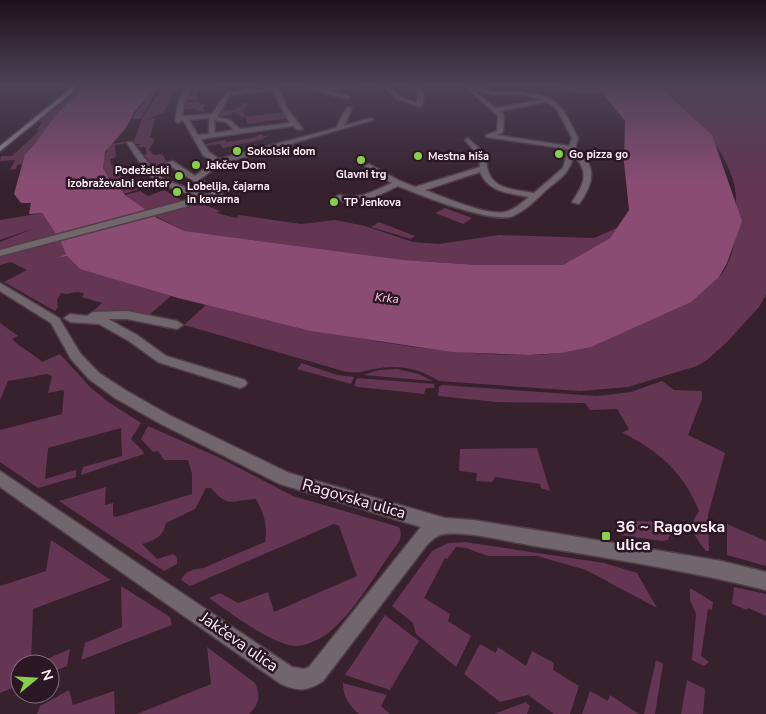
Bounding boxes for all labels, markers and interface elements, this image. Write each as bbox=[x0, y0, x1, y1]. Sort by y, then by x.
place label: Sokolski dom bbox=[247, 144, 315, 159]
marker: Sokolski dom bbox=[231, 145, 243, 157]
place label: Go pizza go bbox=[569, 147, 628, 162]
marker: Go pizza go bbox=[553, 148, 565, 160]
place label: Mestna hiša bbox=[428, 149, 489, 164]
marker: Mestna hiša bbox=[412, 150, 424, 162]
marker: Glavni trg bbox=[355, 154, 367, 166]
place label: Jakčev Dom bbox=[205, 158, 266, 173]
marker: Jakčev Dom bbox=[190, 159, 202, 171]
place label: Podeželski izobraževalni center bbox=[68, 163, 170, 191]
place label: Glavni trg bbox=[336, 167, 386, 182]
marker: Podeželski izobraževalni center bbox=[173, 170, 185, 182]
place label: Lobelija, čajarna in kavarna bbox=[187, 179, 270, 207]
marker: Lobelija, čajarna in kavarna bbox=[171, 186, 183, 198]
place label: TP Jenkova bbox=[344, 195, 401, 210]
marker: TP Jenkova bbox=[328, 196, 340, 208]
water label: Krka bbox=[374, 289, 400, 307]
street label: Ragovska ulica bbox=[300, 474, 408, 524]
place label: 36 ~ Ragovska ulica bbox=[616, 516, 725, 556]
marker: 36 ~ Ragovska ulica bbox=[600, 530, 612, 542]
street label: Jakčeva ulica bbox=[195, 606, 283, 677]
north arrow bbox=[10, 654, 60, 704]
text: N bbox=[36, 667, 58, 683]

